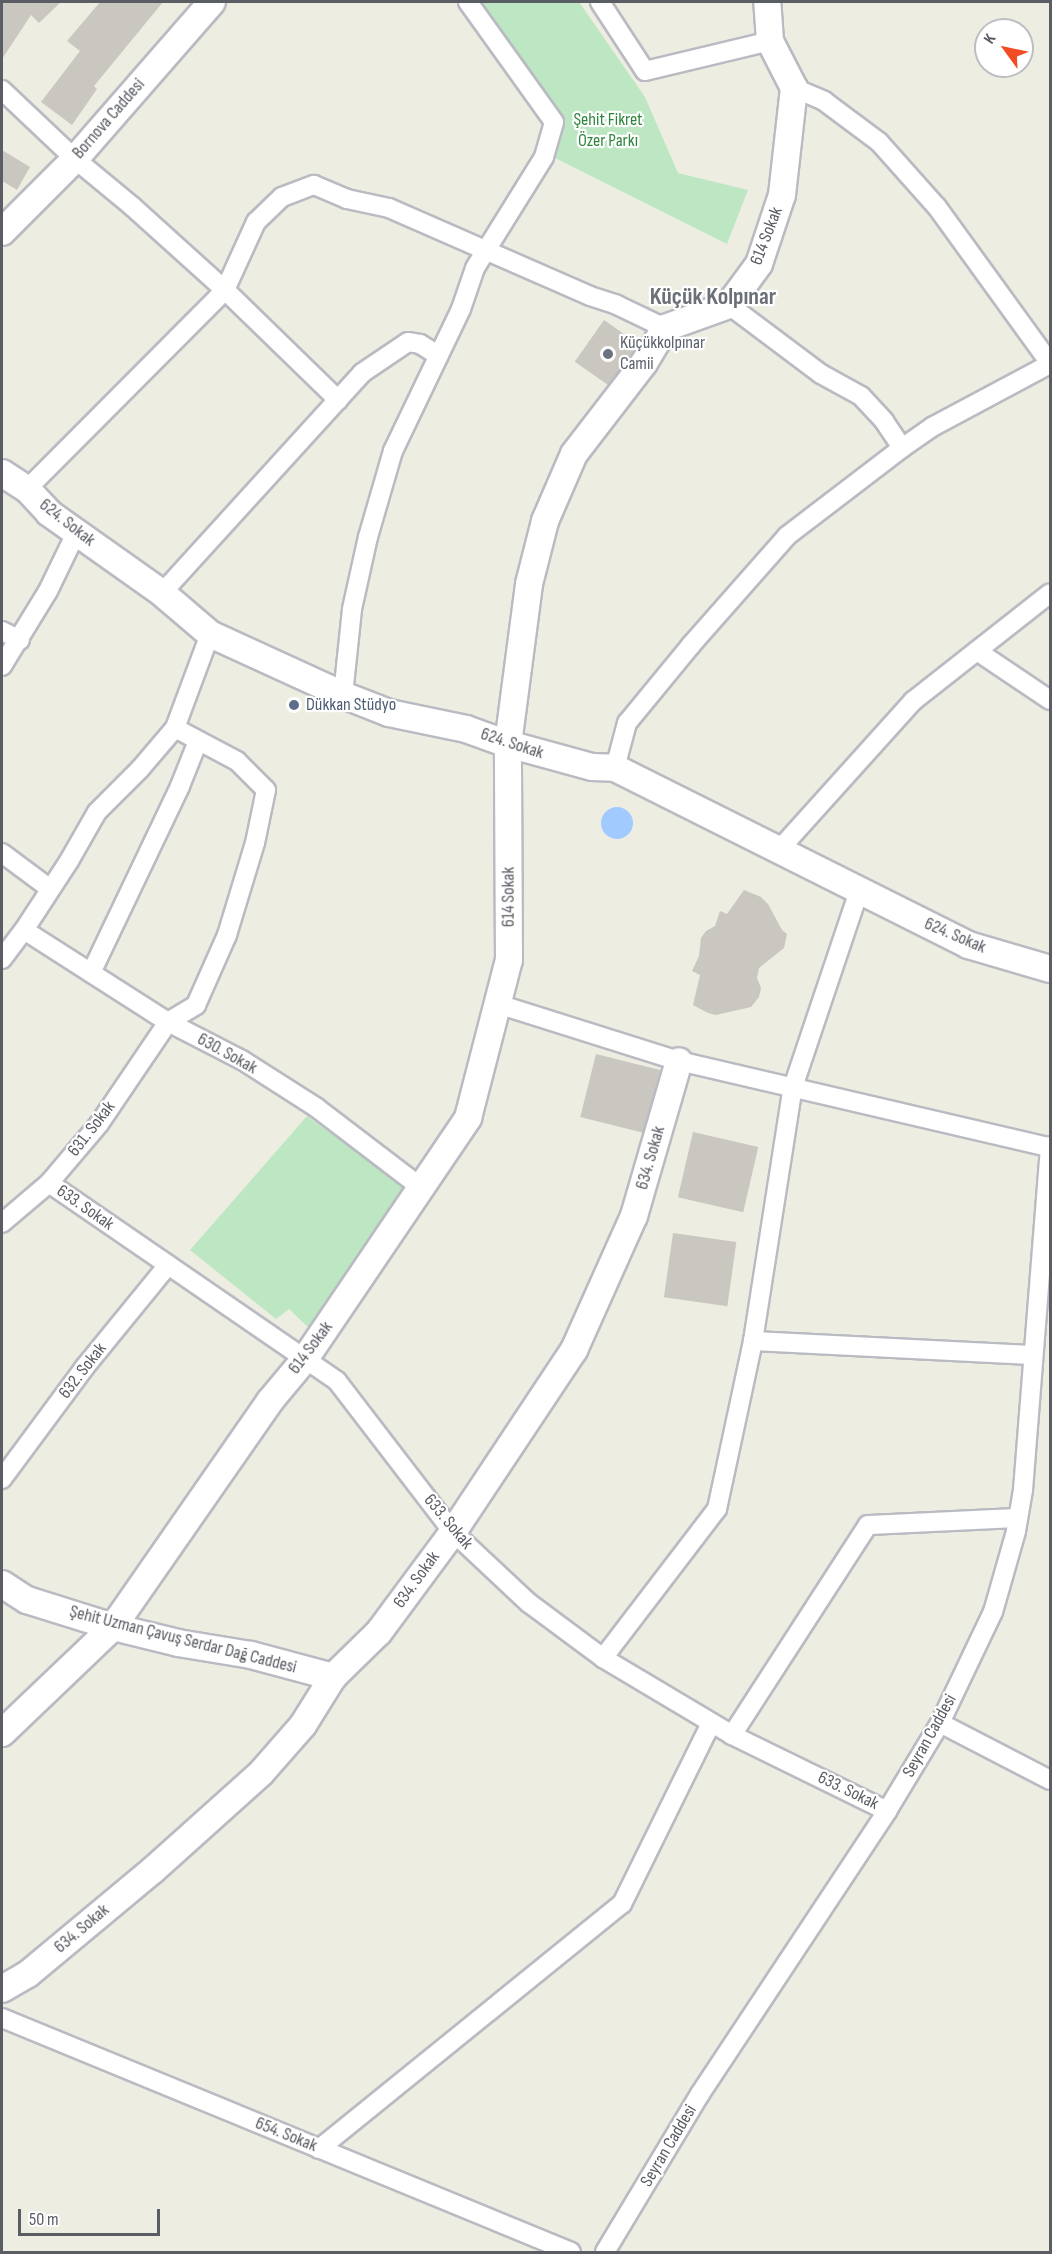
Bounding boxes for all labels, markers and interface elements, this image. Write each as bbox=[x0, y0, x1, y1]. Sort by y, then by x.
north arrow bbox=[974, 18, 1034, 78]
text: K bbox=[980, 31, 1000, 48]
street label: Bornova Caddesi bbox=[68, 74, 150, 164]
park label: Şehit Fikret Özer Parkı bbox=[573, 110, 643, 152]
street label: 614 Sokak bbox=[746, 204, 788, 268]
district label: Küçük Kolpınar bbox=[650, 283, 776, 311]
place label: Küçükkolpınar Camii bbox=[620, 333, 705, 376]
marker: Küçükkolpınar Camii bbox=[601, 347, 615, 361]
street label: 624. Sokak bbox=[35, 494, 99, 552]
place label: Dükkan Stüdyo bbox=[306, 694, 396, 716]
marker: Dükkan Stüdyo bbox=[287, 698, 301, 712]
street label: 624. Sokak bbox=[478, 724, 546, 764]
street label: 614 Sokak bbox=[498, 867, 520, 927]
street label: 624. Sokak bbox=[921, 913, 989, 959]
street label: 630. Sokak bbox=[193, 1029, 261, 1079]
street label: 631. Sokak bbox=[64, 1097, 120, 1161]
street label: 634. Sokak bbox=[632, 1124, 670, 1192]
street label: 633. Sokak bbox=[52, 1180, 118, 1236]
street label: 614 Sokak bbox=[284, 1317, 338, 1379]
street label: 632. Sokak bbox=[54, 1339, 112, 1403]
street label: 633. Sokak bbox=[419, 1490, 477, 1554]
street label: 634. Sokak bbox=[389, 1547, 445, 1613]
street label: Şehit Uzman Çavuş Serdar Dağ Caddesi bbox=[67, 1601, 299, 1679]
street label: Seyran Caddesi bbox=[898, 1691, 962, 1781]
street label: 633. Sokak bbox=[814, 1767, 882, 1815]
street label: 634. Sokak bbox=[50, 1900, 114, 1958]
street label: Seyran Caddesi bbox=[636, 2101, 702, 2191]
street label: 654. Sokak bbox=[252, 2113, 320, 2157]
scale bar bbox=[21, 2197, 164, 2235]
text: 50 m bbox=[29, 2209, 59, 2230]

